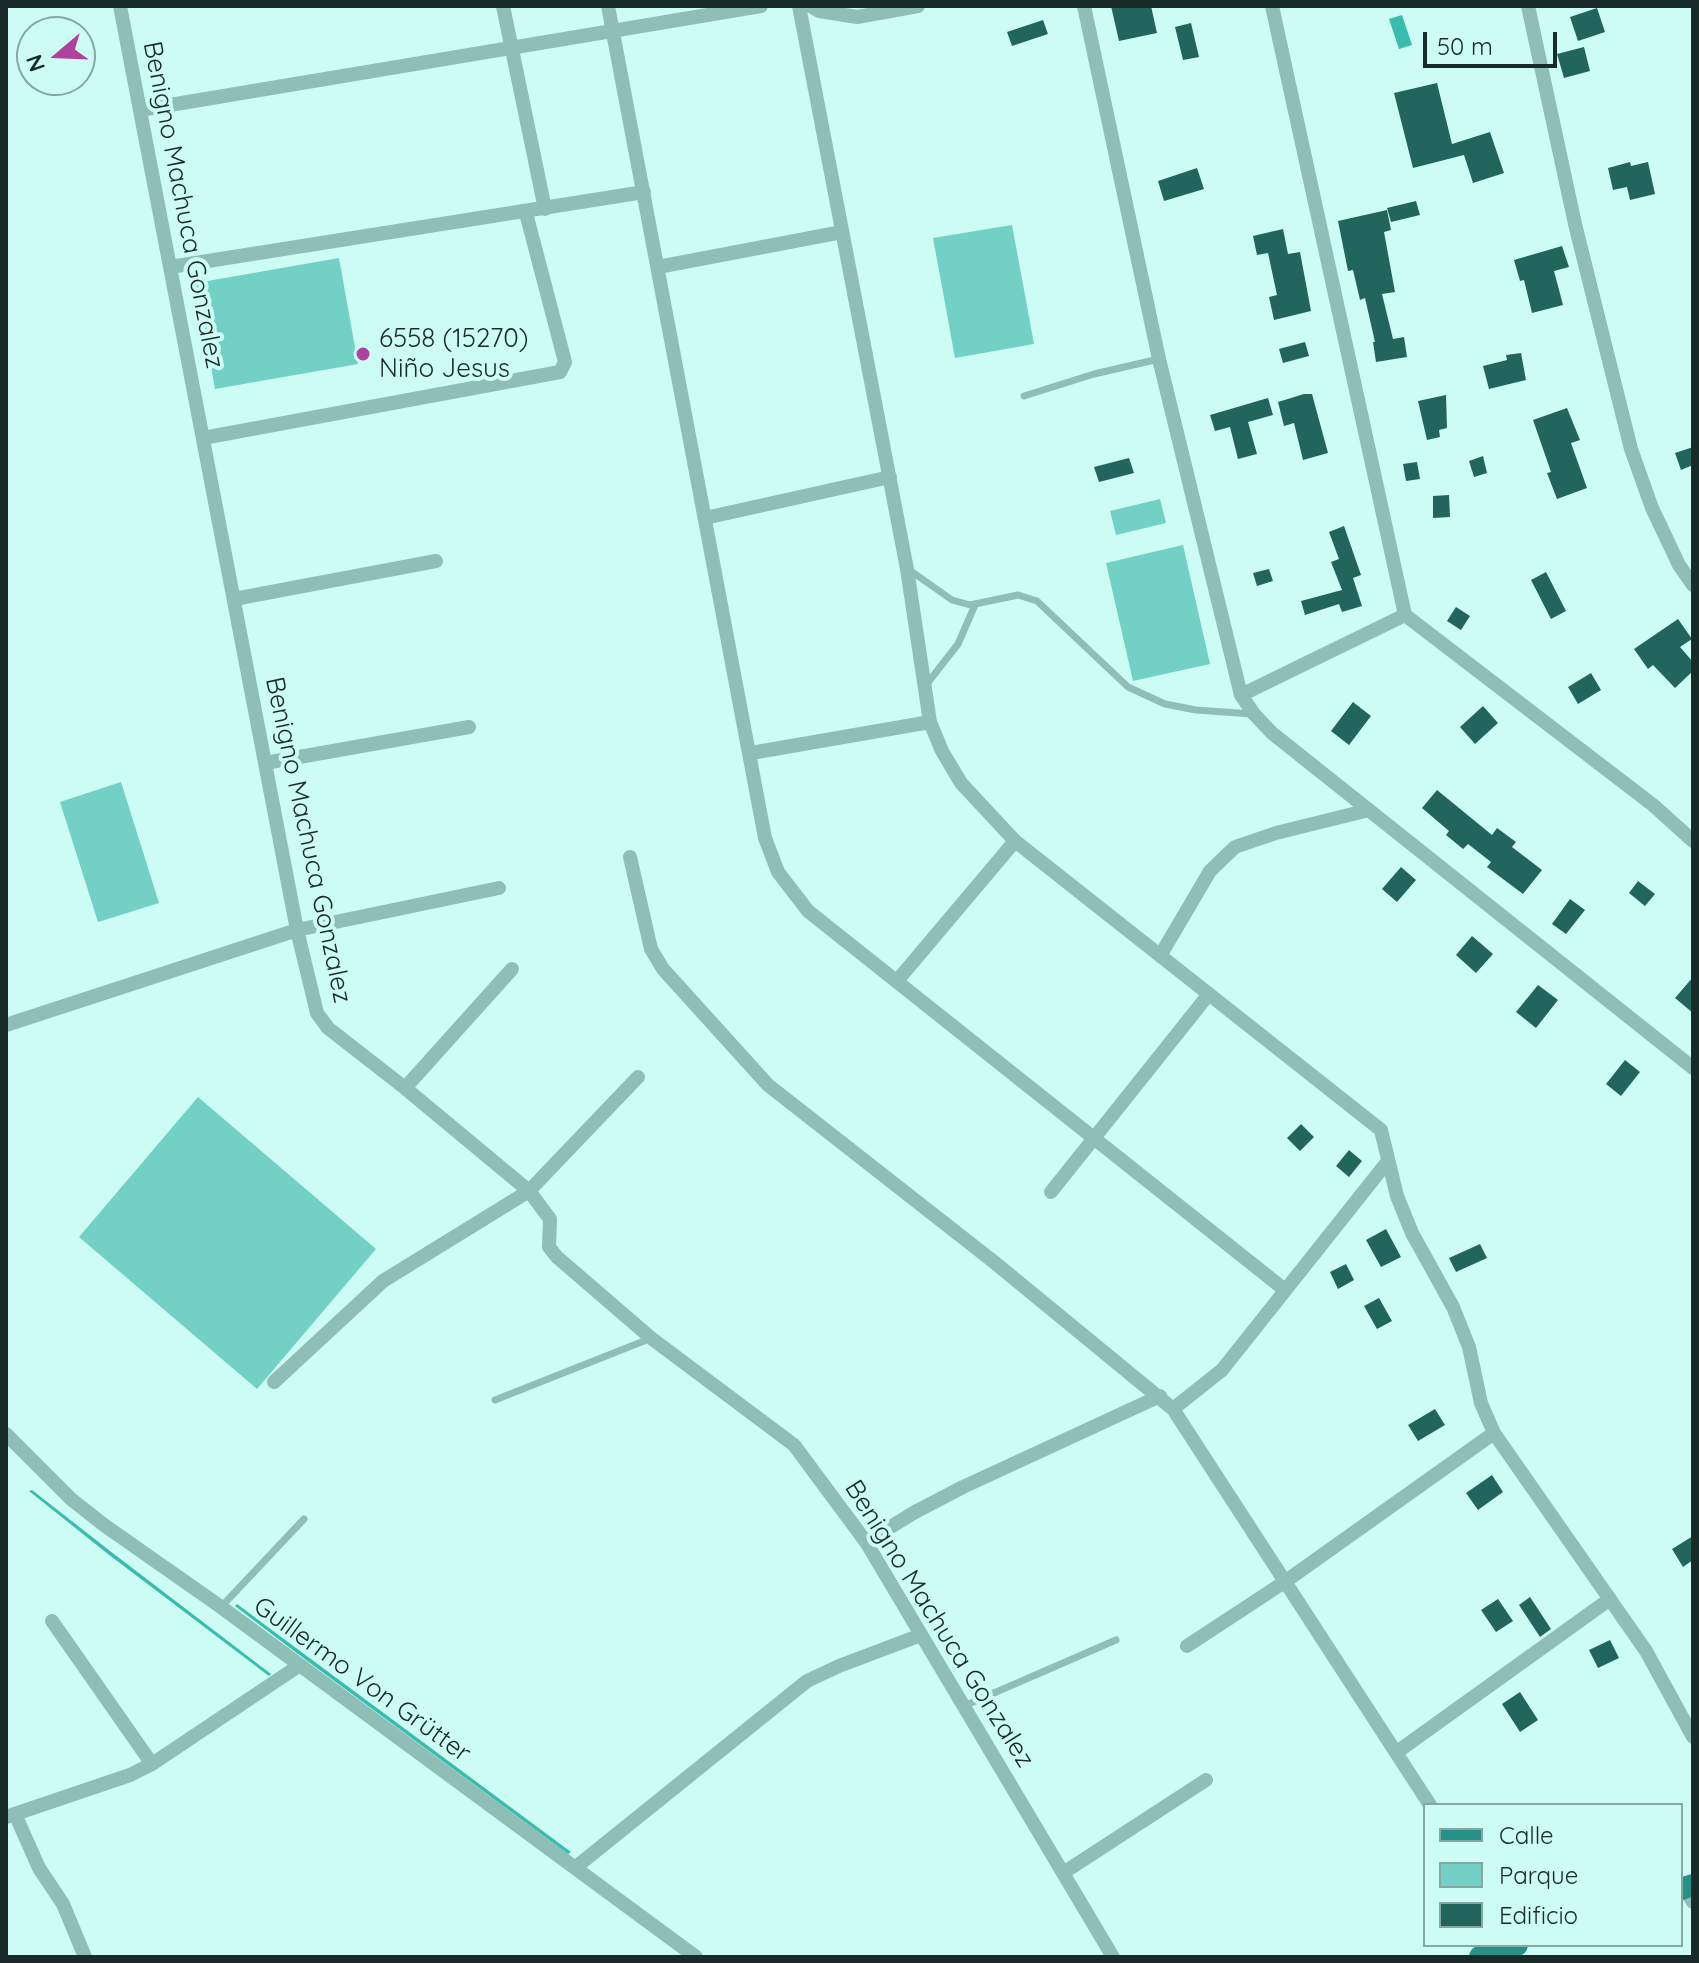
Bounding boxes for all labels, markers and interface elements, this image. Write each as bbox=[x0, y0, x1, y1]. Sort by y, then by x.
north arrow bbox=[16, 16, 96, 96]
scale bar bbox=[1427, 16, 1561, 66]
text: 50 m bbox=[1437, 31, 1493, 61]
street label: Benigno Machuca Gonzalez bbox=[136, 39, 230, 371]
text: N bbox=[19, 51, 51, 75]
place label: 6558 (15270) Niño Jesus bbox=[379, 323, 528, 384]
marker: 6558 (15270) Niño Jesus bbox=[354, 345, 372, 363]
street label: Benigno Machuca Gonzalez bbox=[258, 674, 358, 1006]
street label: Benigno Machuca Gonzalez bbox=[838, 1475, 1040, 1773]
street label: Guillermo Von Grütter bbox=[247, 1591, 477, 1769]
legend bbox=[1423, 1803, 1683, 1947]
text: Calle bbox=[1499, 1820, 1554, 1850]
text: Parque bbox=[1499, 1860, 1578, 1890]
text: Edificio bbox=[1499, 1900, 1578, 1930]

